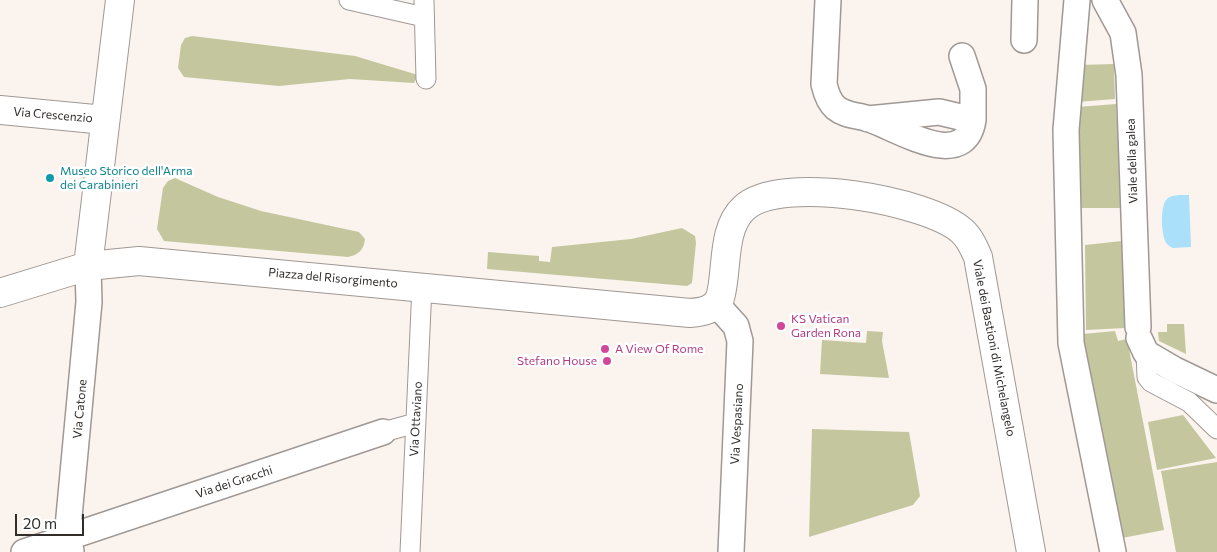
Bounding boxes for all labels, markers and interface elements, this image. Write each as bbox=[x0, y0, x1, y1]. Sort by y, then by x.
street label: Via Crescenzio bbox=[13, 104, 93, 126]
street label: Viale della galea bbox=[1123, 118, 1141, 204]
place label: Museo Storico dell'Arma dei Carabinieri bbox=[60, 164, 193, 192]
marker: Museo Storico dell'Arma dei Carabinieri bbox=[44, 172, 56, 184]
street label: Viale dei Bastioni di Michelangelo bbox=[970, 258, 1018, 438]
street label: Piazza del Risorgimento bbox=[268, 265, 398, 291]
place label: KS Vatican Garden Rona bbox=[791, 312, 861, 340]
marker: KS Vatican Garden Rona bbox=[775, 320, 787, 332]
place label: A View Of Rome bbox=[615, 342, 703, 356]
marker: A View Of Rome bbox=[599, 343, 611, 355]
place label: Stefano House bbox=[517, 354, 597, 368]
marker: Stefano House bbox=[601, 355, 613, 367]
street label: Via Catone bbox=[70, 379, 90, 439]
street label: Via Ottaviano bbox=[407, 381, 425, 457]
street label: Via Vespasiano bbox=[728, 383, 746, 465]
street label: Via dei Gracchi bbox=[194, 463, 274, 501]
scale bar bbox=[18, 504, 86, 536]
text: 20 m bbox=[23, 514, 57, 532]

